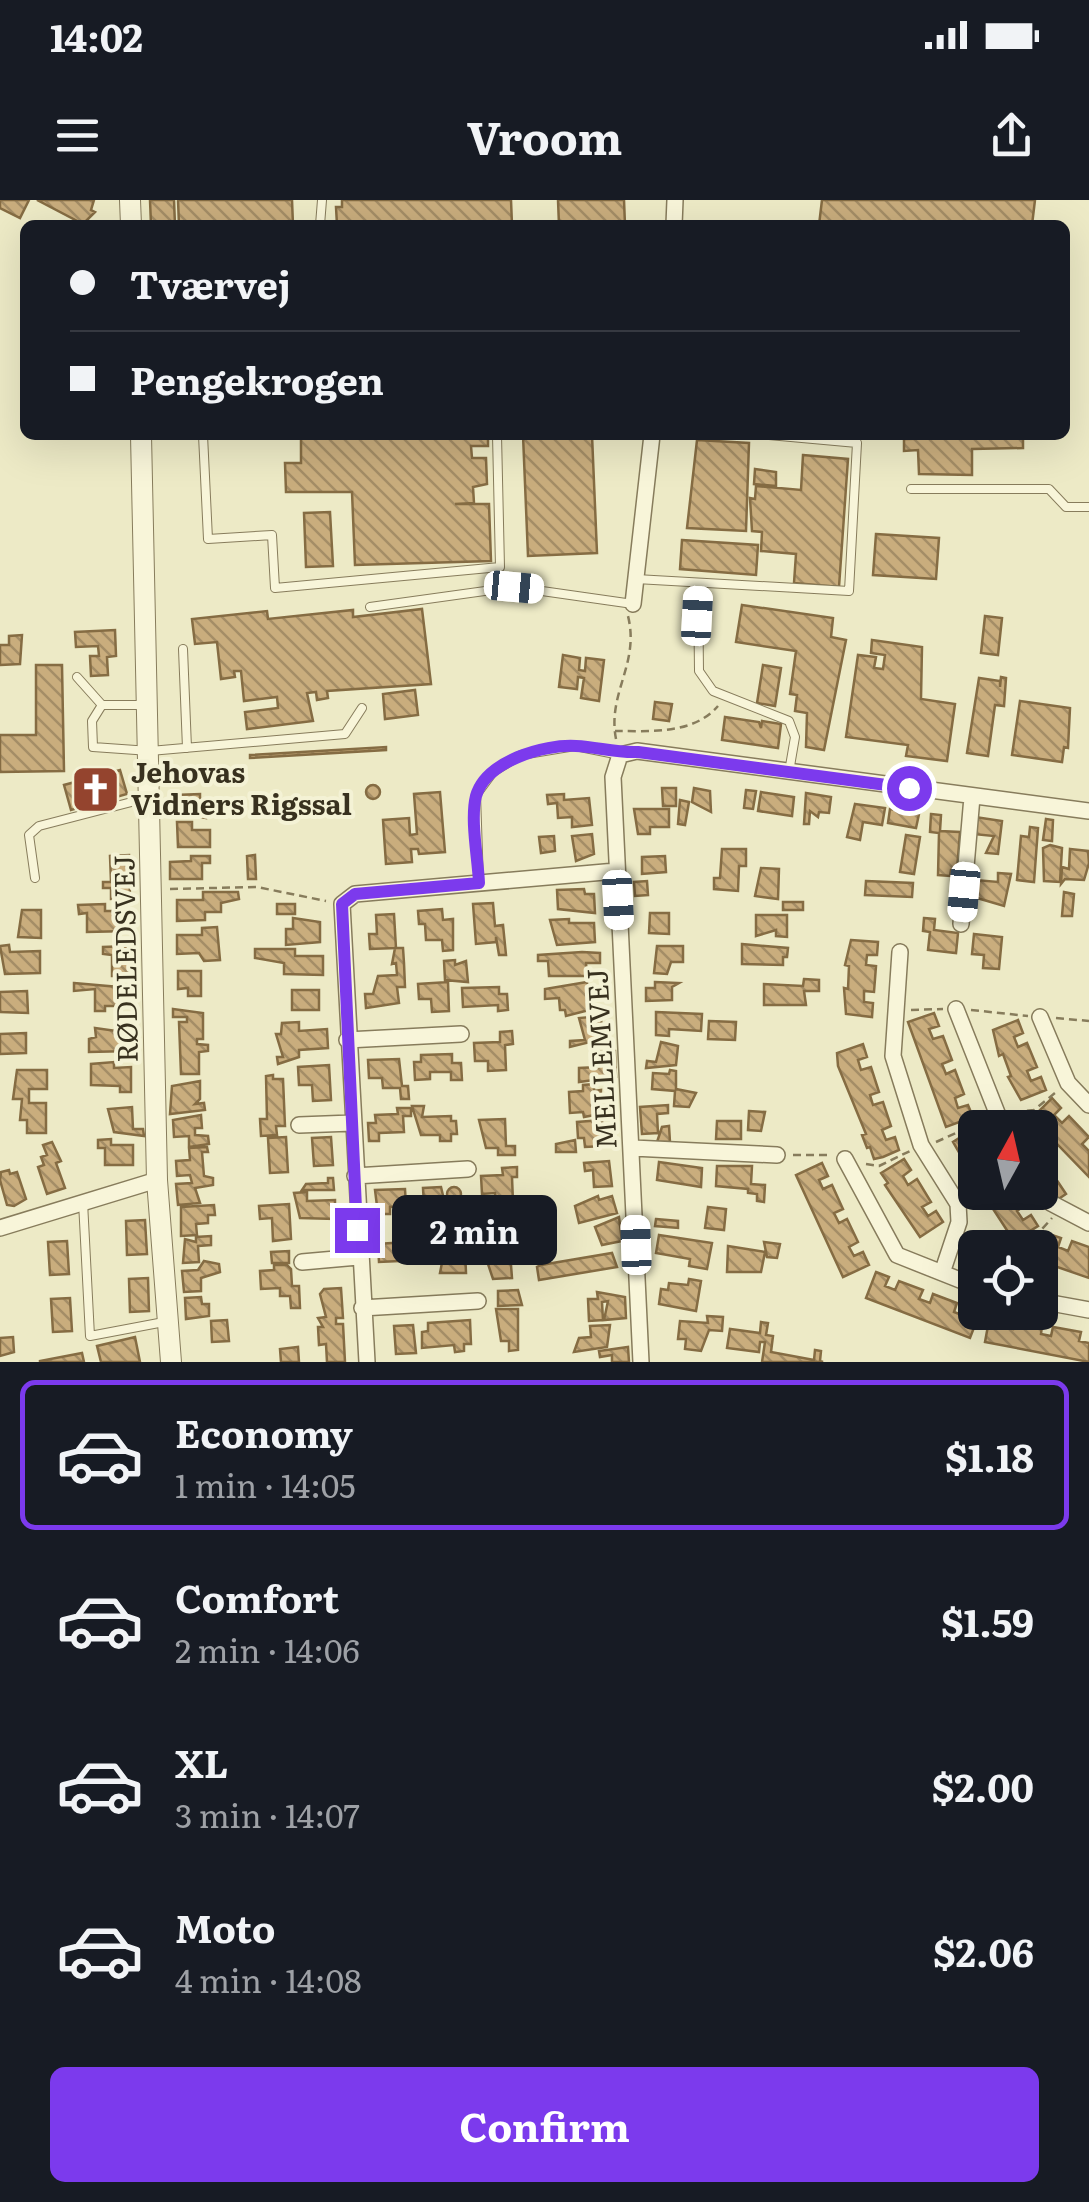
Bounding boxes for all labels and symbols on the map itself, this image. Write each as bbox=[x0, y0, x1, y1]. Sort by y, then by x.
car bbox=[483, 569, 545, 605]
car bbox=[680, 585, 714, 647]
place label: Jehovas Vidners Rigssal bbox=[131, 750, 352, 824]
church icon: Jehovas Vidners Rigssal bbox=[70, 763, 122, 815]
route start bbox=[887, 766, 932, 811]
street label: RØDELEDSVEJ bbox=[101, 855, 147, 1063]
car bbox=[946, 861, 982, 923]
car bbox=[601, 869, 635, 931]
street label: MELLEMVEJ bbox=[574, 968, 626, 1150]
north arrow bbox=[958, 1110, 1058, 1210]
callout: 2 min bbox=[392, 1195, 557, 1265]
route end bbox=[335, 1208, 380, 1253]
car bbox=[620, 1214, 652, 1276]

